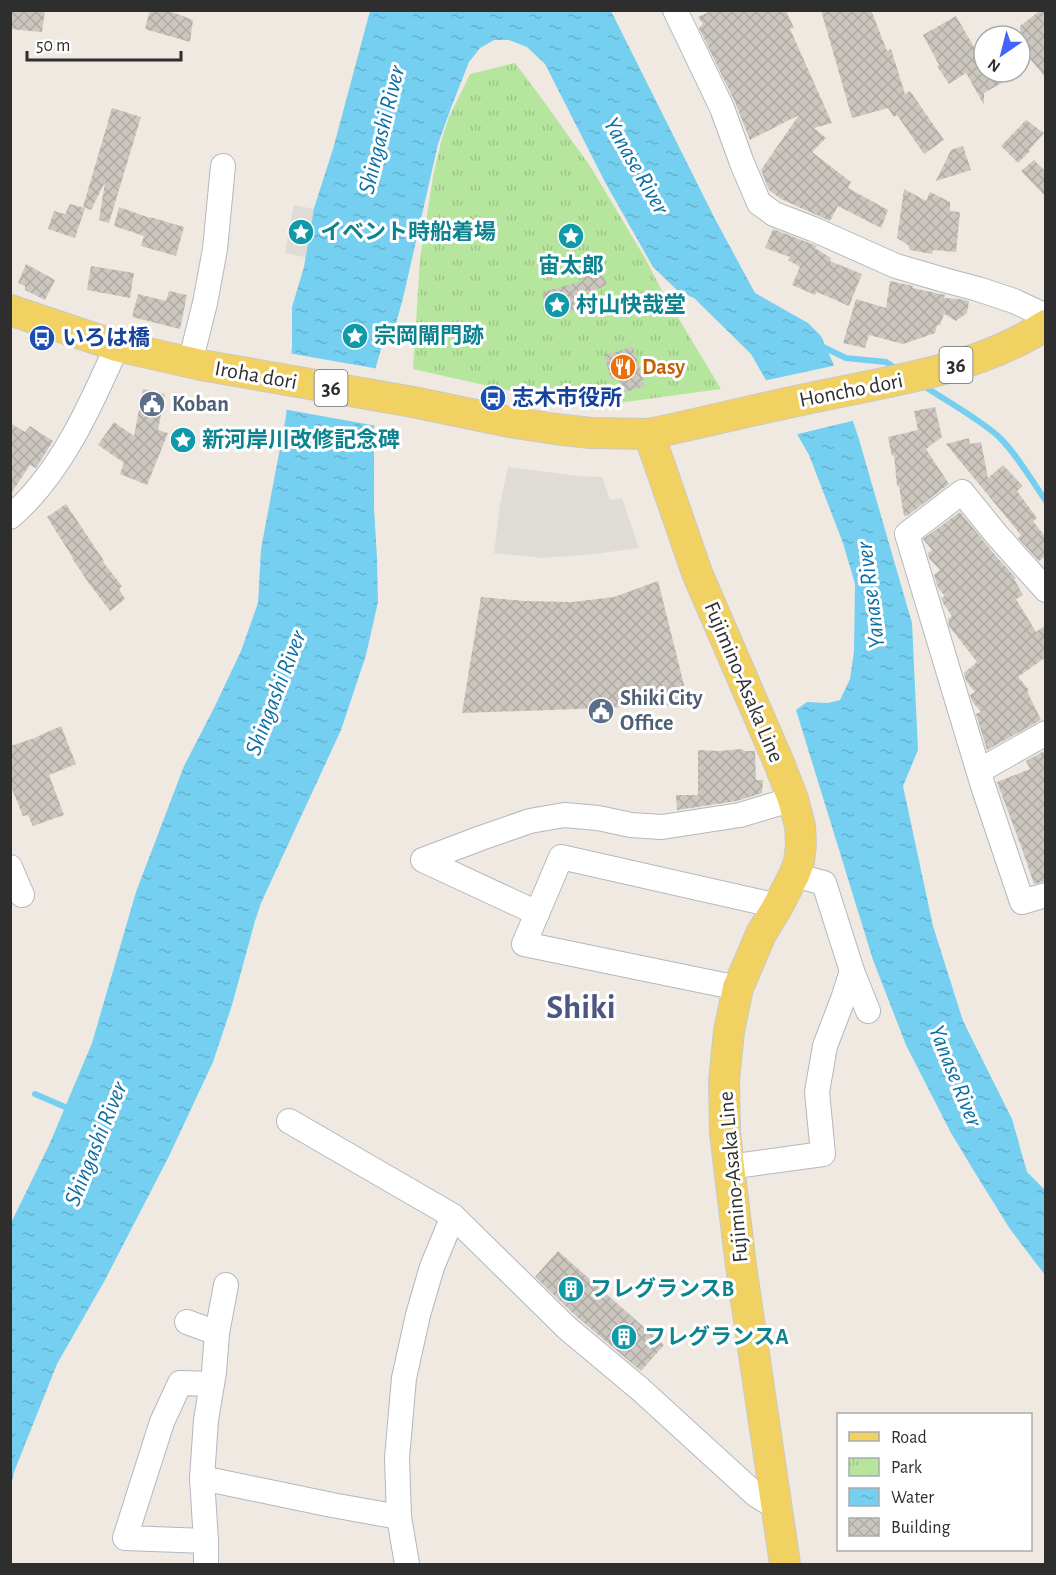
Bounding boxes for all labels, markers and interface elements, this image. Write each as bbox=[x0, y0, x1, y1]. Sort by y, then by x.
scale bar bbox=[27, 24, 182, 62]
north arrow bbox=[972, 24, 1032, 84]
text: 50 m bbox=[36, 37, 70, 55]
text: N bbox=[985, 56, 1003, 75]
water label: Shingashi River bbox=[354, 62, 410, 197]
water label: Yanase River bbox=[599, 114, 674, 219]
place icon: イベント時船着場 bbox=[286, 217, 316, 247]
place label: イベント時船着場 bbox=[320, 220, 496, 243]
place icon: 宙太郎 bbox=[556, 221, 586, 251]
place label: 宙太郎 bbox=[538, 254, 604, 277]
place icon: 村山快哉堂 bbox=[542, 290, 572, 320]
place label: 村山快哉堂 bbox=[576, 293, 686, 316]
place icon: 宗岡閘門跡 bbox=[340, 321, 370, 351]
bus stop icon: いろは橋 bbox=[27, 323, 57, 353]
place label: 宗岡閘門跡 bbox=[374, 324, 484, 347]
place label: いろは橋 bbox=[62, 326, 150, 349]
road number: 36 bbox=[940, 347, 972, 383]
restaurant icon: Dasy bbox=[608, 352, 638, 382]
place label: Dasy bbox=[642, 356, 685, 379]
street label: Iroha dori bbox=[213, 357, 299, 393]
street label: Honcho dori bbox=[797, 369, 905, 411]
road number: 36 bbox=[314, 370, 348, 406]
bus stop icon: 志木市役所 bbox=[478, 383, 508, 413]
place label: 志木市役所 bbox=[512, 386, 622, 409]
public building icon: Koban bbox=[137, 389, 167, 419]
place label: Koban bbox=[172, 393, 229, 415]
place icon: 新河岸川改修記念碑 bbox=[168, 425, 198, 455]
place label: 新河岸川改修記念碑 bbox=[202, 428, 400, 451]
water label: Yanase River bbox=[852, 539, 889, 650]
street label: Fujimino-Asaka Line bbox=[700, 599, 788, 765]
water label: Shingashi River bbox=[241, 626, 311, 759]
place label: Shiki City Office bbox=[620, 687, 703, 734]
public building icon: Shiki City Office bbox=[586, 696, 616, 726]
district label: Shiki bbox=[546, 991, 616, 1025]
water label: Yanase River bbox=[924, 1022, 987, 1131]
water label: Shingashi River bbox=[60, 1078, 132, 1209]
street label: Fujimino-Asaka Line bbox=[715, 1090, 751, 1264]
building icon: フレグランスB bbox=[556, 1274, 586, 1304]
place label: フレグランスB bbox=[590, 1276, 735, 1300]
building icon: フレグランスA bbox=[609, 1322, 639, 1352]
place label: フレグランスA bbox=[644, 1324, 789, 1348]
legend bbox=[837, 1413, 1032, 1551]
text: Road bbox=[891, 1429, 927, 1447]
text: Park bbox=[891, 1459, 923, 1477]
text: Water bbox=[891, 1489, 934, 1507]
text: Building bbox=[891, 1519, 951, 1537]

